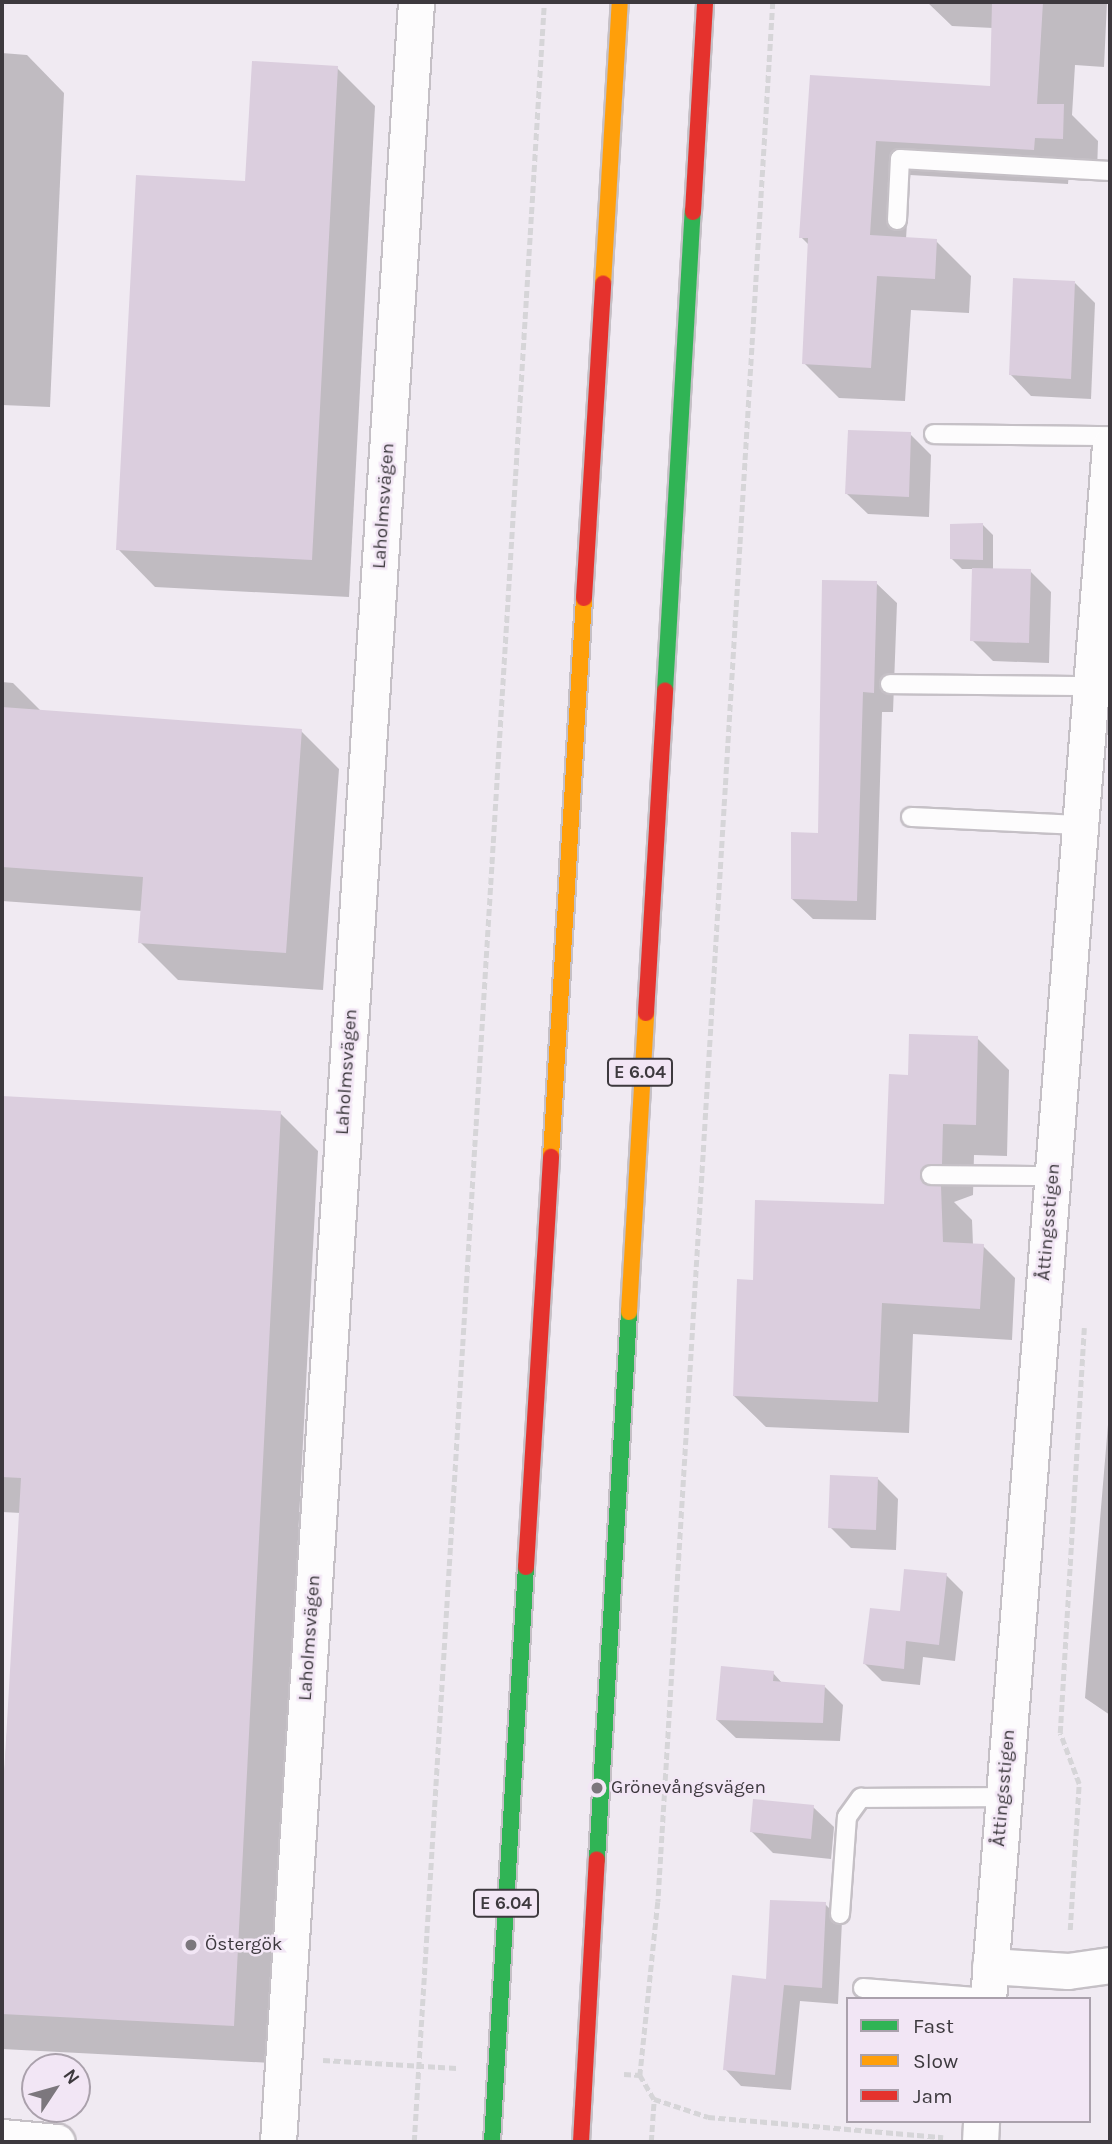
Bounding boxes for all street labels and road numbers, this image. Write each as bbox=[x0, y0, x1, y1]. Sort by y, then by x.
street label: Laholmsvägen bbox=[368, 442, 400, 570]
street label: Laholmsvägen bbox=[331, 1008, 363, 1136]
road number: E 6.04 bbox=[607, 1058, 673, 1086]
street label: Åttingsstigen bbox=[1033, 1162, 1065, 1282]
street label: Laholmsvägen bbox=[294, 1574, 326, 1702]
street label: Åttingsstigen bbox=[988, 1728, 1020, 1848]
road number: E 6.04 bbox=[473, 1888, 539, 1917]

